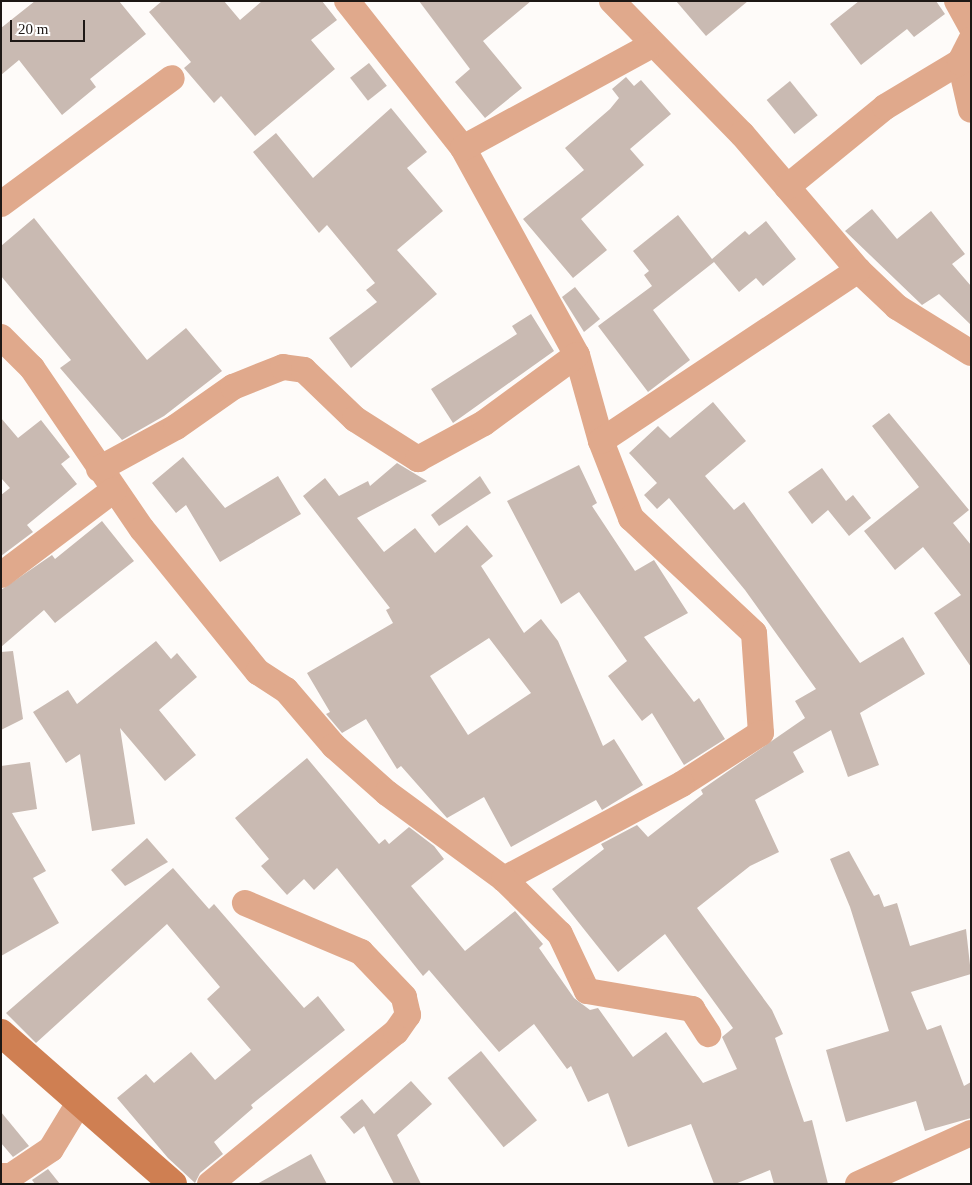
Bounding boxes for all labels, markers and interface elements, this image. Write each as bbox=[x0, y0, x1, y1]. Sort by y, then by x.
scale bar bbox=[12, 10, 88, 42]
text: 20 m bbox=[18, 21, 48, 37]

